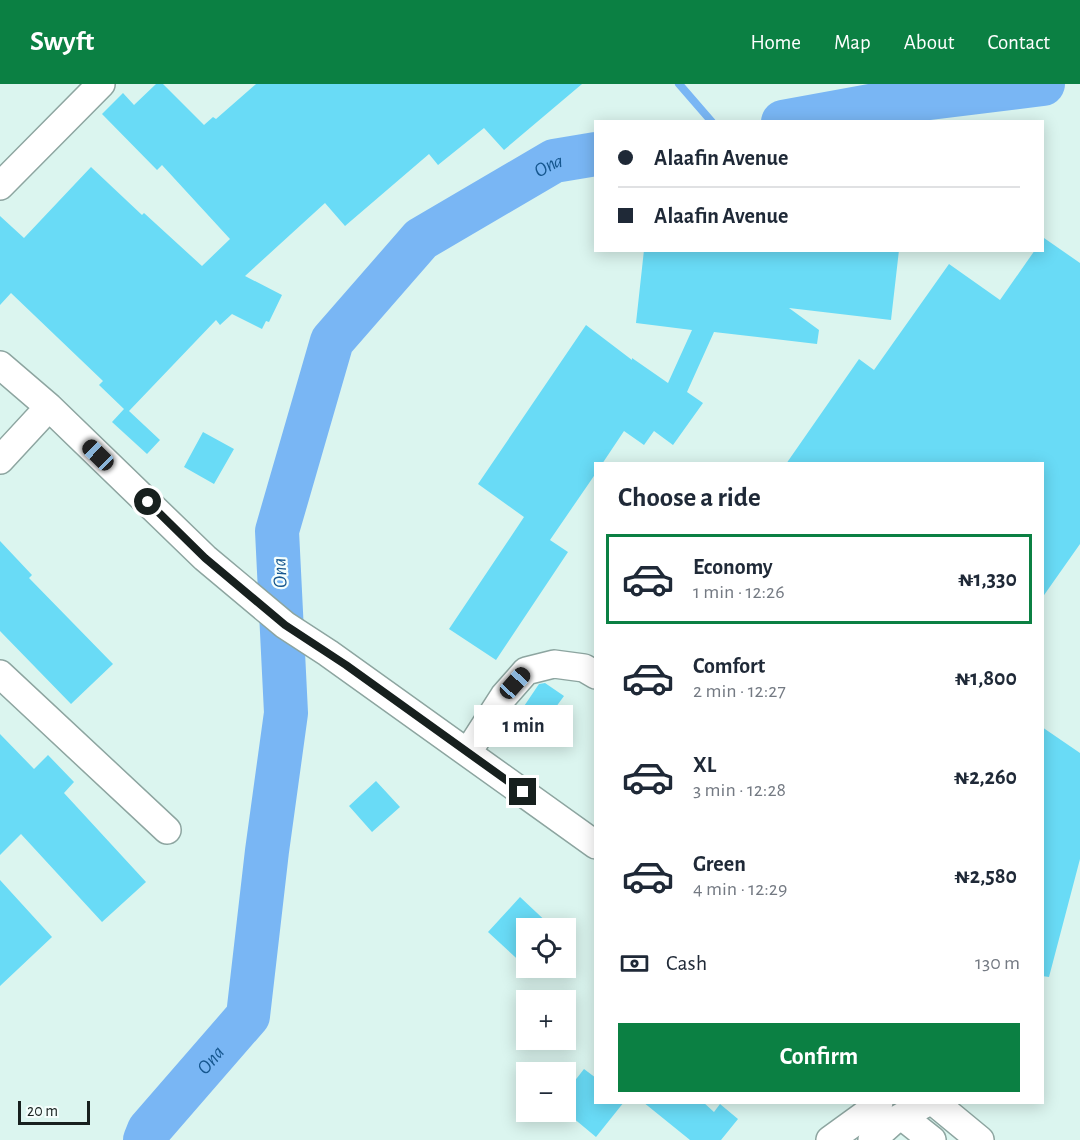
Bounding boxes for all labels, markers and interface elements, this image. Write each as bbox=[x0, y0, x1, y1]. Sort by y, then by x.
text: Swyft bbox=[30, 28, 94, 56]
text: Home bbox=[750, 32, 801, 53]
text: Map bbox=[834, 32, 871, 53]
text: About bbox=[904, 32, 954, 53]
text: Contact bbox=[987, 32, 1050, 53]
text: Alaafin Avenue bbox=[654, 147, 788, 169]
water label: Ona bbox=[531, 151, 564, 182]
text: Alaafin Avenue bbox=[654, 205, 788, 227]
car bbox=[79, 436, 117, 474]
text: Choose a ride bbox=[618, 484, 761, 511]
route start bbox=[134, 488, 161, 515]
icon: car bbox=[621, 552, 675, 606]
text: Economy bbox=[693, 556, 773, 578]
water label: Ona bbox=[269, 557, 291, 589]
text: ₦1,330 bbox=[958, 568, 1017, 590]
text: 1 min · 12:26 bbox=[693, 582, 785, 602]
icon: car bbox=[621, 651, 675, 705]
text: Comfort bbox=[693, 655, 765, 677]
car bbox=[496, 664, 534, 702]
text: ₦1,800 bbox=[955, 667, 1017, 689]
text: 2 min · 12:27 bbox=[693, 681, 786, 701]
callout: 1 min bbox=[474, 705, 572, 747]
text: 1 min bbox=[502, 716, 545, 736]
icon: car bbox=[621, 750, 675, 804]
text: XL bbox=[693, 754, 716, 776]
text: ₦2,260 bbox=[954, 766, 1017, 788]
route end bbox=[509, 778, 536, 805]
text: 3 min · 12:28 bbox=[693, 780, 786, 800]
icon: car bbox=[621, 849, 675, 903]
text: Green bbox=[693, 853, 746, 875]
text: ₦2,580 bbox=[954, 865, 1017, 887]
text: 4 min · 12:29 bbox=[693, 879, 787, 899]
map controls bbox=[516, 918, 576, 1122]
button: locate bbox=[516, 918, 576, 978]
icon: cash bbox=[618, 947, 651, 980]
text: Cash bbox=[666, 952, 707, 974]
text: 130 m bbox=[975, 953, 1020, 973]
button: + bbox=[516, 990, 576, 1050]
button: Confirm bbox=[618, 1023, 1020, 1092]
water label: Ona bbox=[193, 1042, 228, 1078]
button: − bbox=[516, 1062, 576, 1122]
scale bar bbox=[18, 1098, 90, 1126]
text: 20 m bbox=[27, 1103, 58, 1119]

